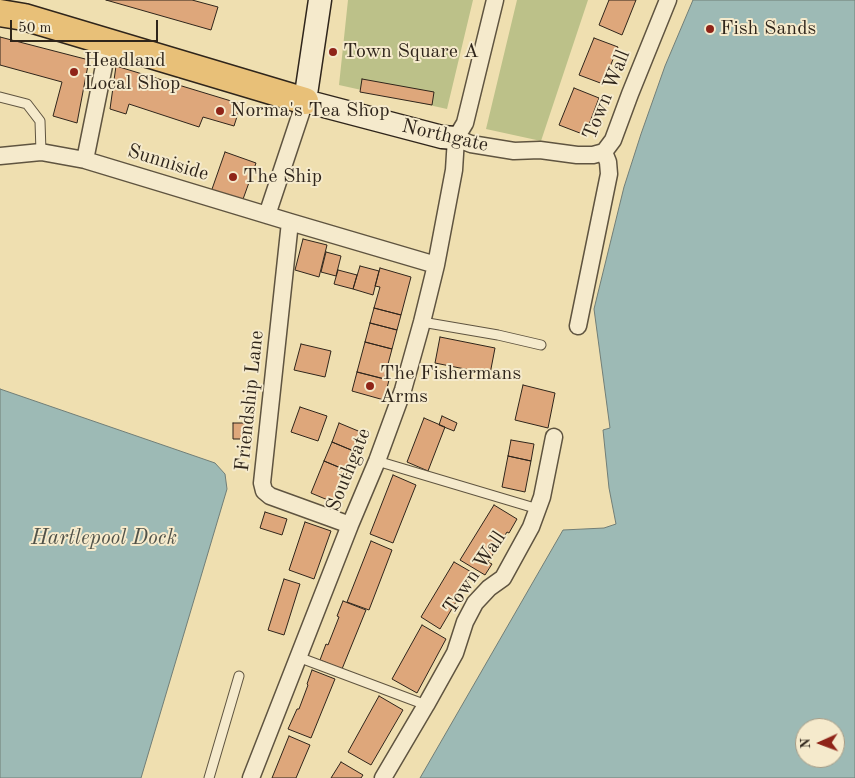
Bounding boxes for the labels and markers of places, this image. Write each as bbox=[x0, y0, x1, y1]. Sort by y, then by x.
place label: Fish Sands bbox=[720, 17, 816, 41]
marker: Fish Sands bbox=[704, 23, 716, 35]
place label: Town Square A bbox=[343, 40, 479, 64]
marker: Town Square A bbox=[327, 46, 339, 58]
place label: Headland Local Shop bbox=[84, 49, 180, 96]
marker: Headland Local Shop bbox=[68, 66, 80, 78]
place label: Norma's Tea Shop bbox=[230, 99, 390, 123]
marker: Norma's Tea Shop bbox=[214, 105, 226, 117]
place label: The Ship bbox=[243, 165, 322, 189]
marker: The Ship bbox=[227, 171, 239, 183]
place label: The Fishermans Arms bbox=[380, 362, 521, 409]
marker: The Fishermans Arms bbox=[364, 380, 376, 392]

